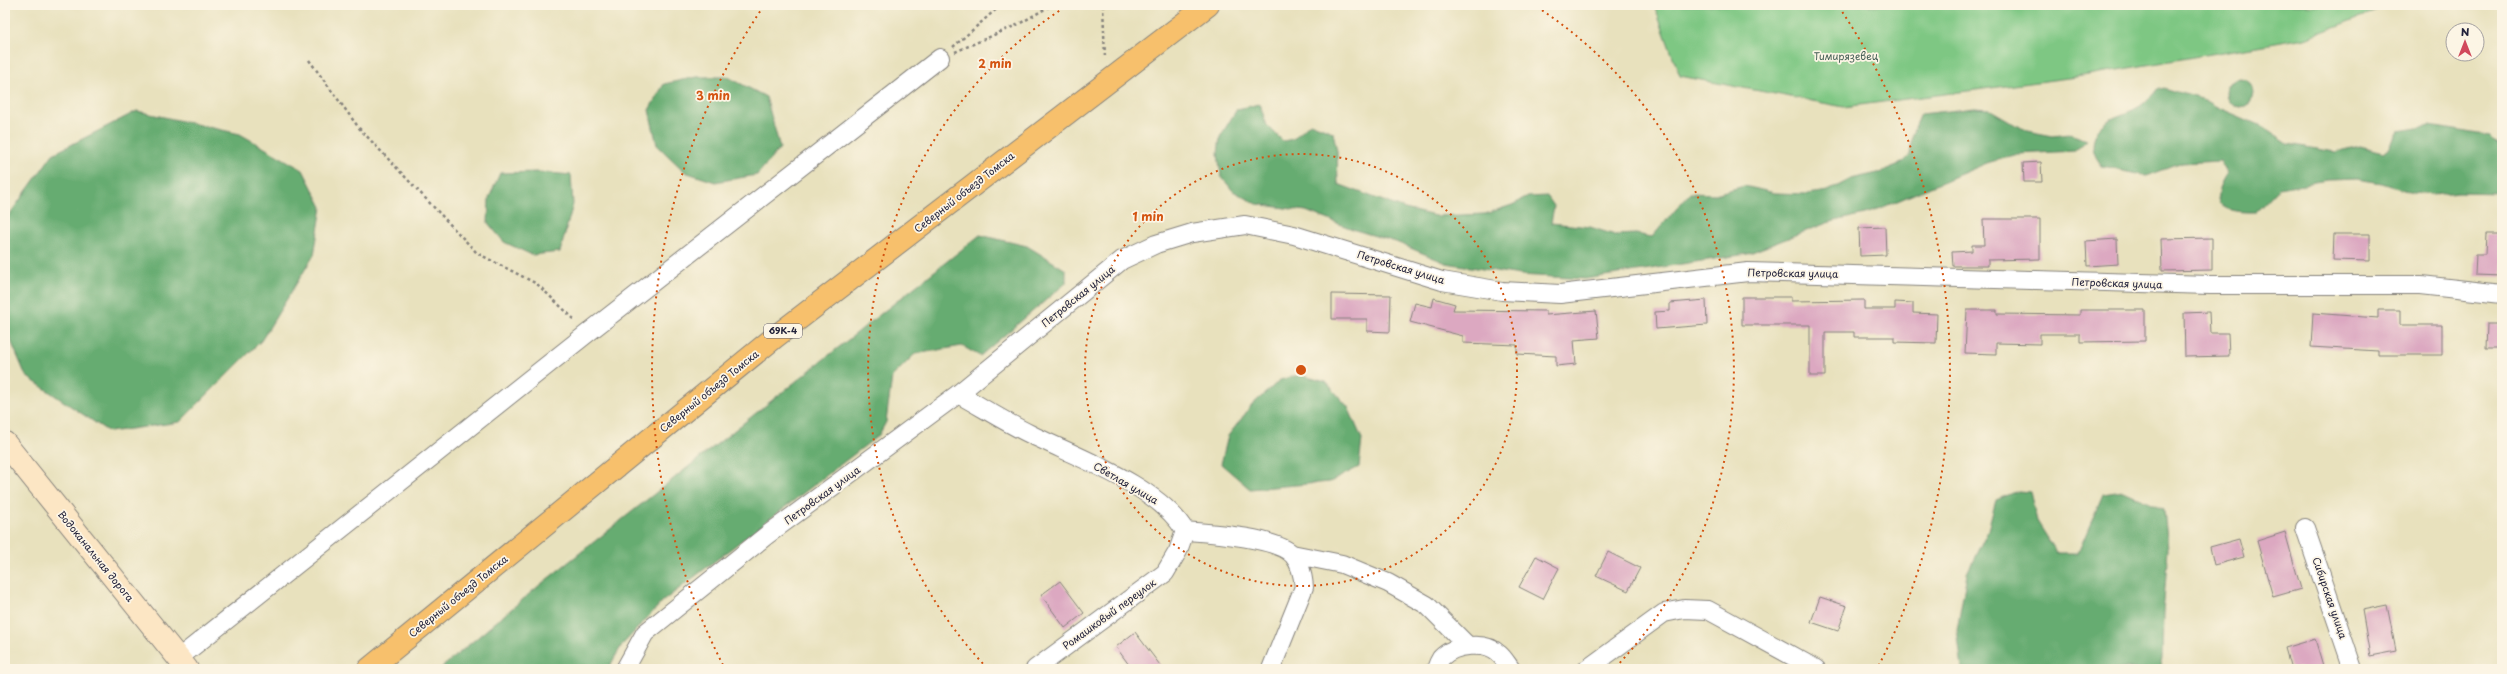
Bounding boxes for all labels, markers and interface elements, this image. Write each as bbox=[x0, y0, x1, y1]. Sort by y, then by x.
north arrow bbox=[2445, 22, 2485, 62]
text: N bbox=[2461, 23, 2470, 40]
park label: Тимирязевец bbox=[1814, 48, 1879, 63]
text: 2 min bbox=[978, 54, 1012, 72]
text: 3 min bbox=[696, 86, 730, 104]
street label: Северный объезд Томска bbox=[910, 147, 1018, 236]
text: 1 min bbox=[1132, 207, 1164, 225]
street label: Петровская улица bbox=[1356, 246, 1447, 287]
street label: Петровская улица bbox=[1038, 261, 1118, 330]
street label: Петровская улица bbox=[1748, 264, 1839, 281]
street label: Петровская улица bbox=[2071, 273, 2163, 292]
road number: 69К-4 bbox=[764, 324, 802, 338]
street label: Северный объезд Томска bbox=[656, 345, 762, 435]
centre of rings bbox=[1294, 363, 1308, 377]
street label: Светлая улица bbox=[1091, 458, 1162, 508]
street label: Петровская улица bbox=[781, 461, 863, 527]
street label: Водоканальная дорога bbox=[55, 507, 138, 605]
street label: Северный объезд Томска bbox=[405, 550, 511, 640]
street label: Сибирская улица bbox=[2309, 555, 2352, 641]
street label: Ромашковый переулок bbox=[1059, 574, 1159, 653]

